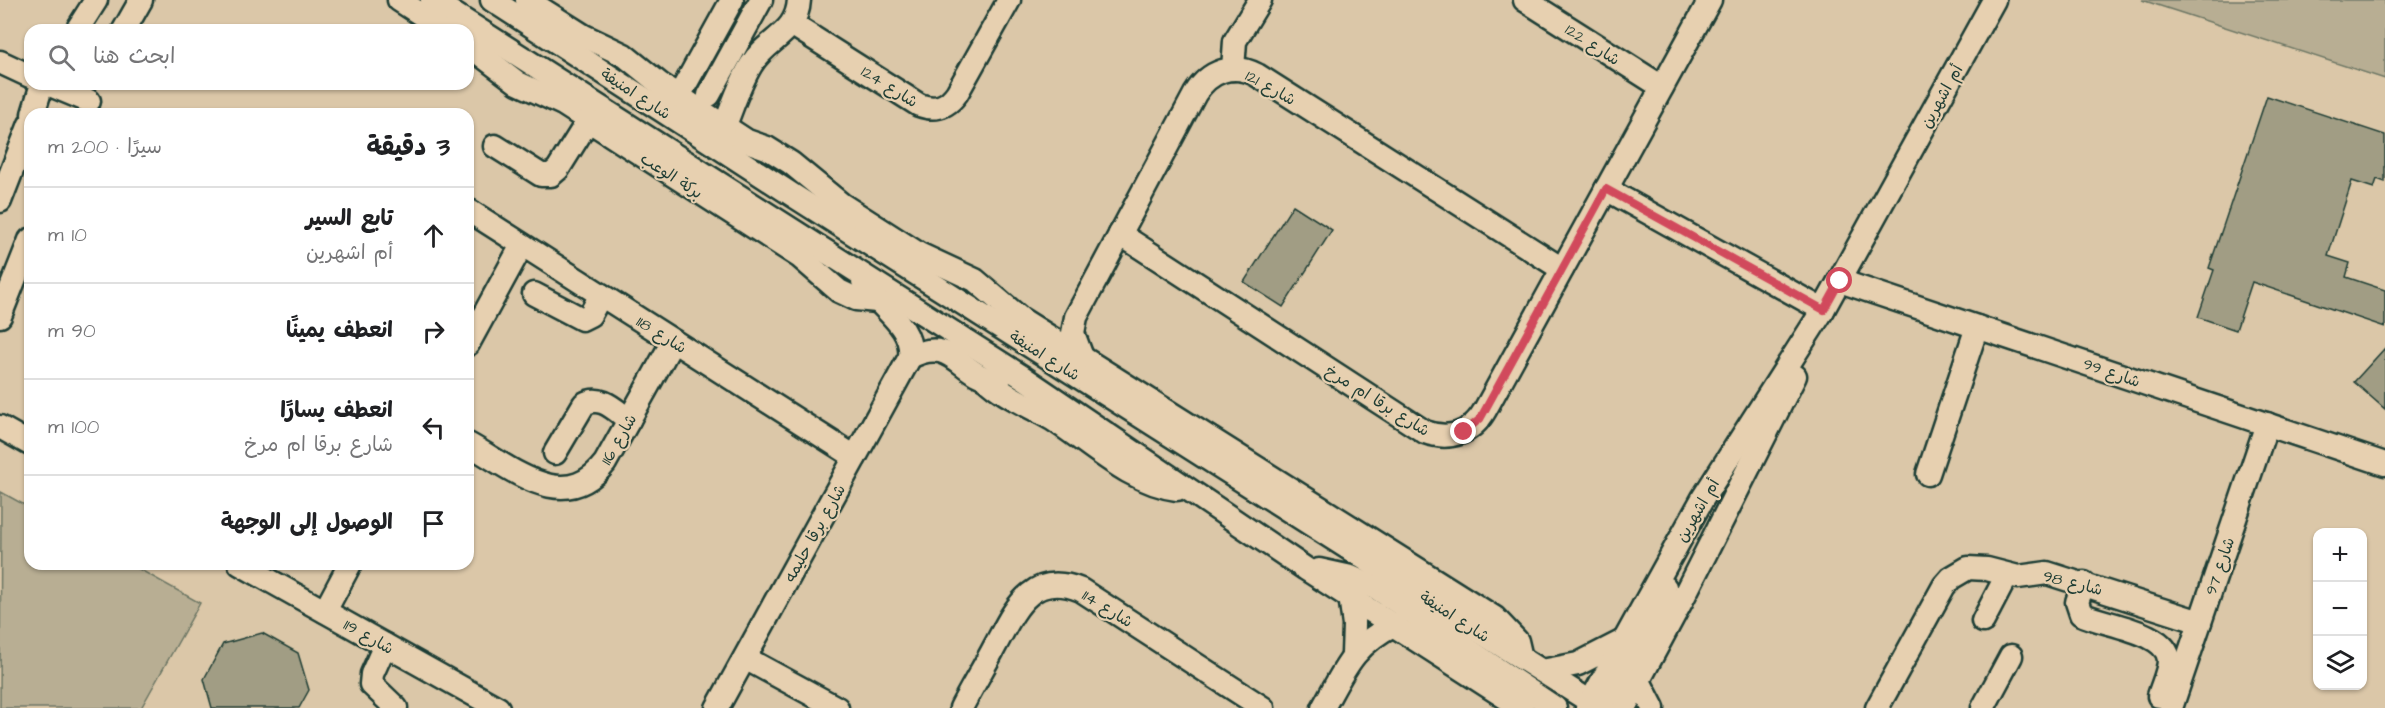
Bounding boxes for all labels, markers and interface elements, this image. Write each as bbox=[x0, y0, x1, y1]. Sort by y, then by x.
street label: شارع 122 bbox=[1561, 19, 1624, 71]
search box bbox=[24, 24, 474, 90]
icon: search bbox=[45, 41, 78, 74]
text: ابحث هنا bbox=[93, 41, 175, 72]
street label: شارع 124 bbox=[857, 61, 922, 113]
street label: أم اشهرين bbox=[1915, 61, 1969, 133]
street label: شارع امنيفة bbox=[596, 63, 675, 125]
street label: شارع 121 bbox=[1241, 65, 1300, 111]
text: 3 دقيقة bbox=[366, 129, 450, 165]
text: سيرًا · 200 m bbox=[48, 133, 162, 161]
street label: بركة الوعب bbox=[636, 147, 707, 204]
text: تابع السير bbox=[306, 203, 393, 234]
icon: ahead bbox=[417, 219, 450, 252]
text: 10 m bbox=[48, 221, 87, 249]
text: أم اشهرين bbox=[306, 239, 393, 267]
route start bbox=[1826, 267, 1852, 293]
street label: شارع 118 bbox=[632, 311, 691, 359]
text: انعطف يمينًا bbox=[286, 315, 393, 346]
icon: right bbox=[417, 315, 450, 348]
text: 90 m bbox=[48, 317, 96, 345]
street label: شارع امنيفة bbox=[1005, 325, 1084, 386]
street label: شارع 99 bbox=[2080, 353, 2143, 393]
street label: شارع برقا ام مرخ bbox=[1321, 360, 1434, 443]
text: انعطف يسارًا bbox=[280, 395, 393, 426]
street label: شارع 116 bbox=[596, 410, 642, 469]
icon: left bbox=[417, 411, 450, 444]
text: 100 m bbox=[48, 413, 99, 441]
route end bbox=[1450, 418, 1476, 444]
text: شارع برقا ام مرخ bbox=[244, 431, 393, 459]
street label: أم اشهرين bbox=[1671, 475, 1726, 547]
street label: شارع برقا حليمه bbox=[779, 480, 851, 587]
text: الوصول إلى الوجهة bbox=[221, 507, 393, 538]
icon: arrive bbox=[417, 507, 450, 540]
map controls bbox=[2313, 528, 2367, 690]
button: + bbox=[2313, 528, 2367, 582]
street label: شارع 97 bbox=[2200, 534, 2240, 598]
street label: شارع 98 bbox=[2041, 565, 2105, 601]
button: − bbox=[2313, 582, 2367, 636]
street label: شارع 114 bbox=[1078, 585, 1137, 633]
street label: شارع امنيفة bbox=[1415, 586, 1494, 648]
street label: شارع 119 bbox=[339, 614, 398, 660]
button: layers bbox=[2313, 636, 2367, 690]

